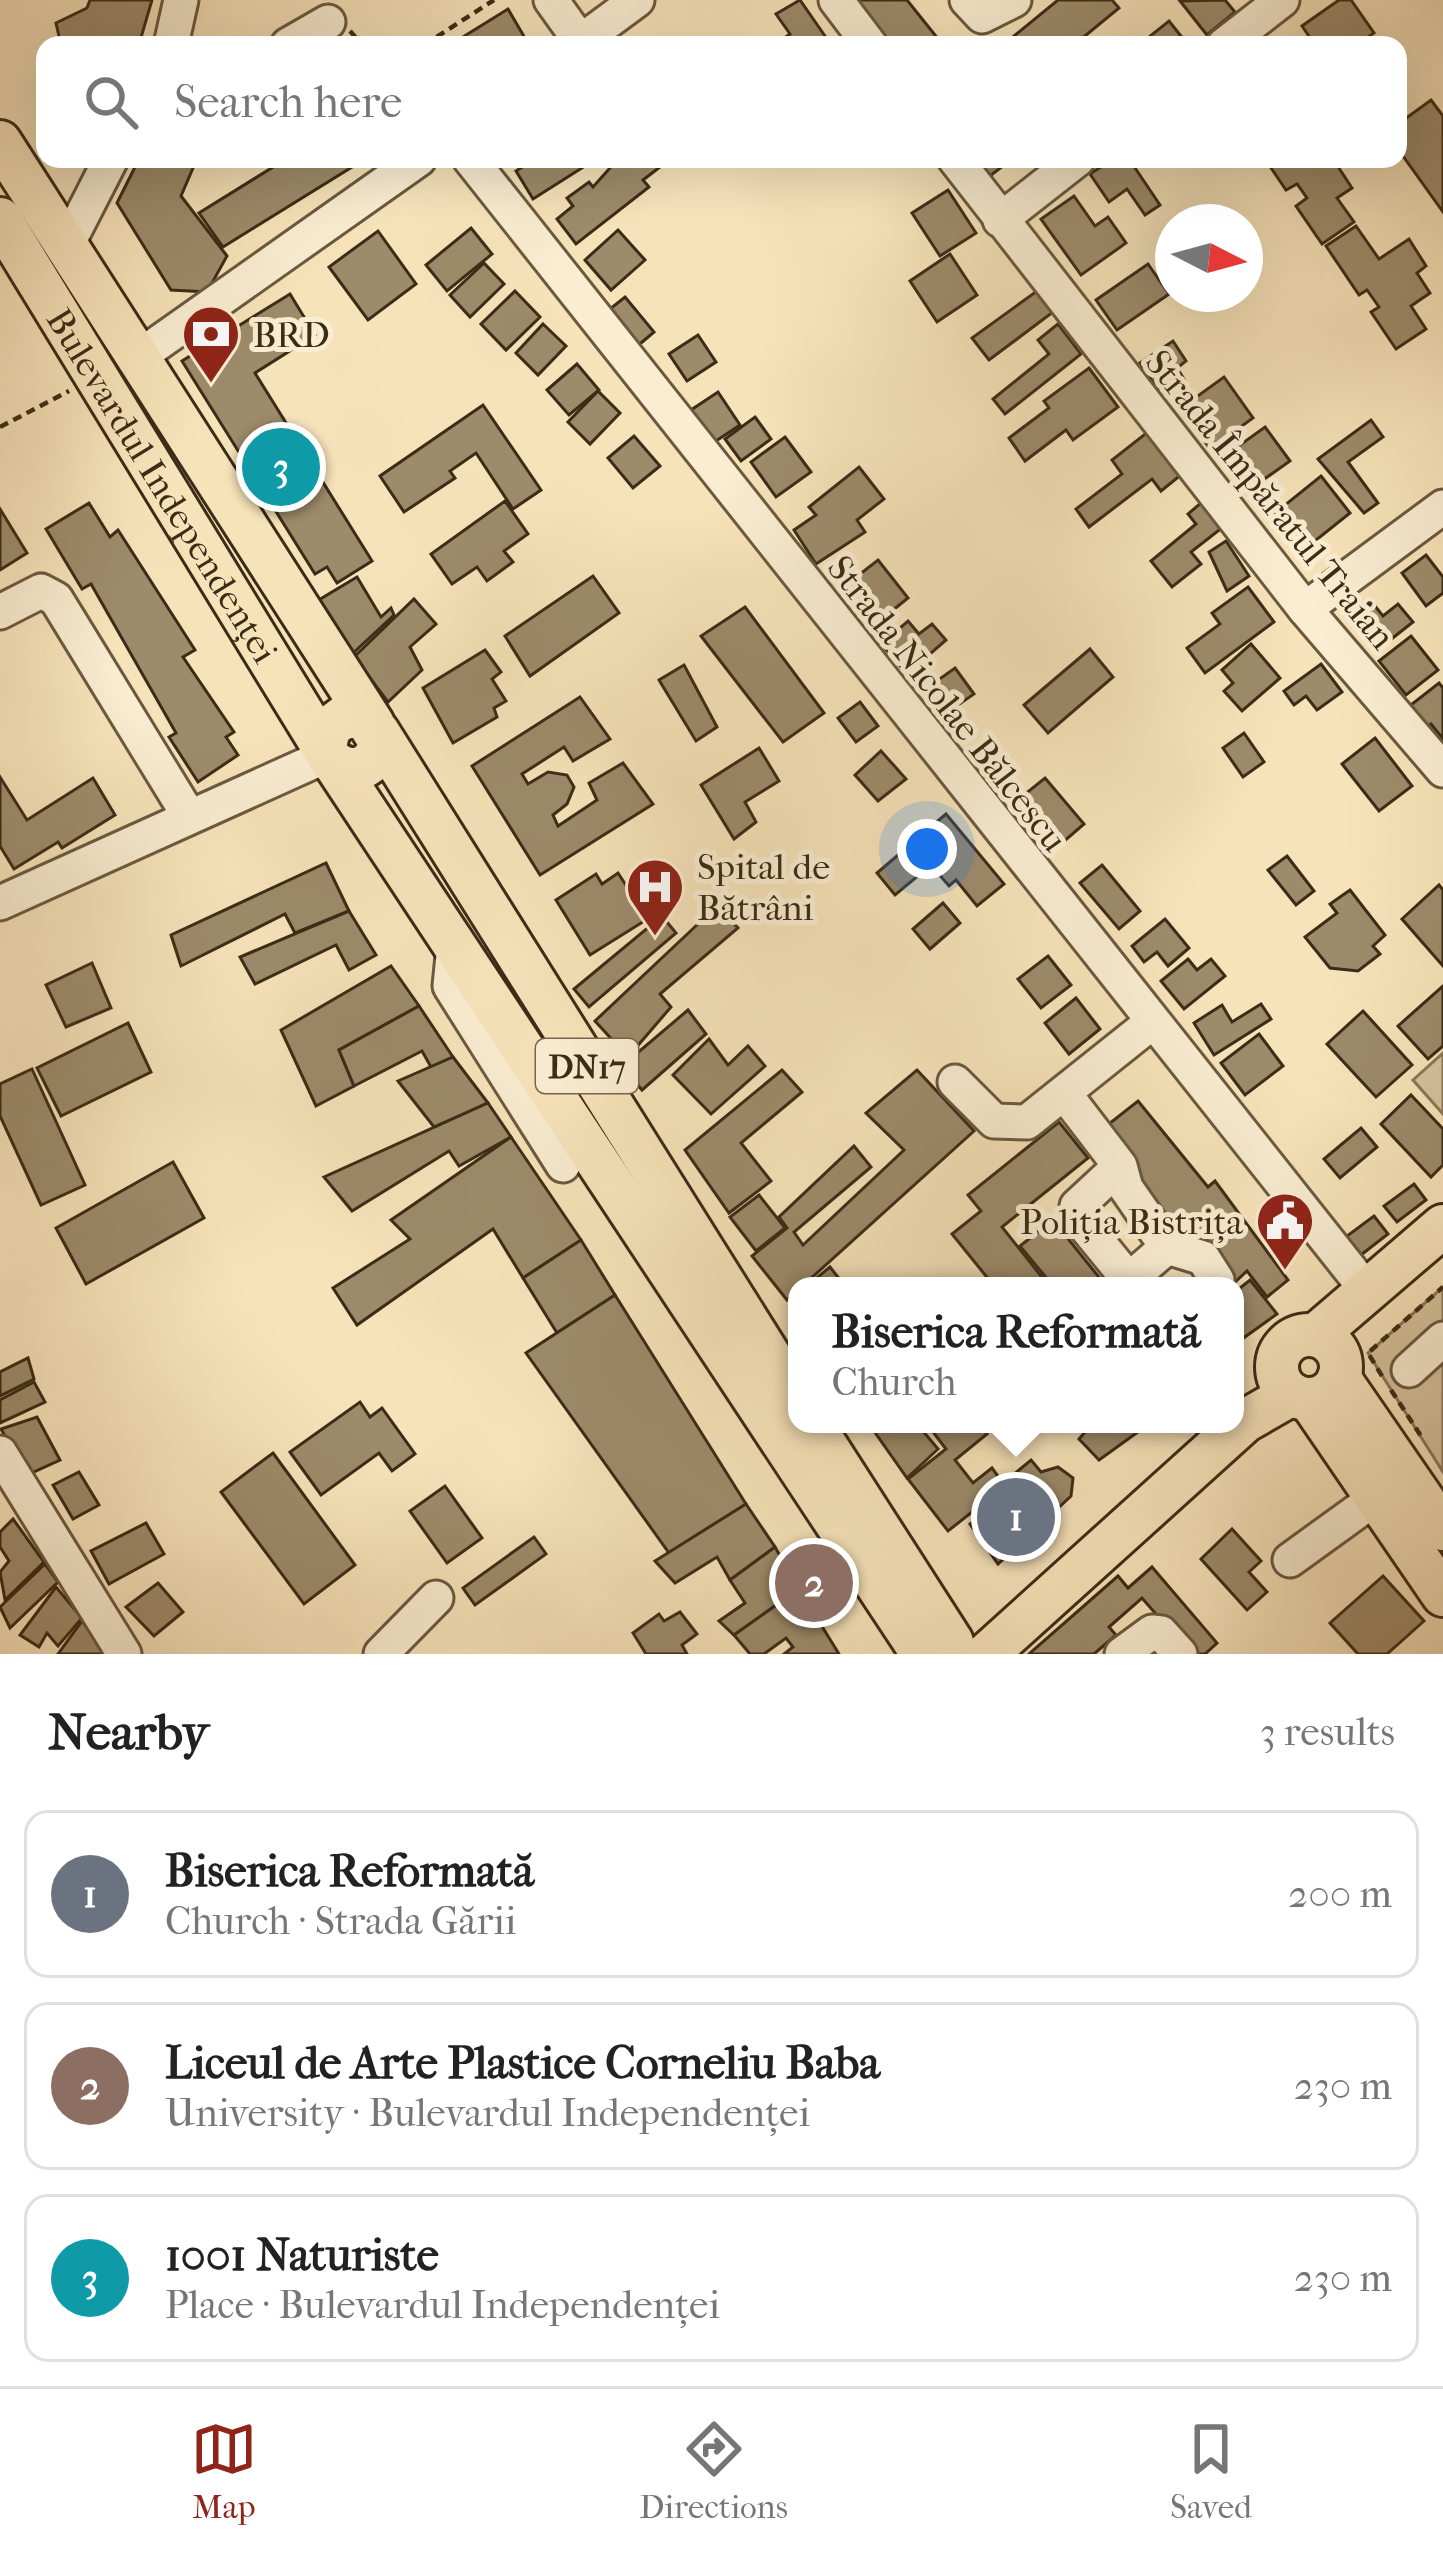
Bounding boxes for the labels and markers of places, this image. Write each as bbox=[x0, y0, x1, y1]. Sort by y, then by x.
bank icon: BRD bbox=[180, 303, 242, 385]
place label: BRD bbox=[253, 314, 330, 356]
pin: 3 bbox=[242, 422, 320, 512]
place label: Spital de Bătrâni bbox=[697, 846, 830, 929]
hospital icon: Spital de Bătrâni bbox=[624, 856, 686, 938]
public building icon: Poliția Bistrița bbox=[1254, 1190, 1316, 1272]
place label: Poliția Bistrița bbox=[1020, 1201, 1243, 1243]
pin: 1 bbox=[977, 1472, 1055, 1562]
pin: 2 bbox=[775, 1538, 853, 1628]

